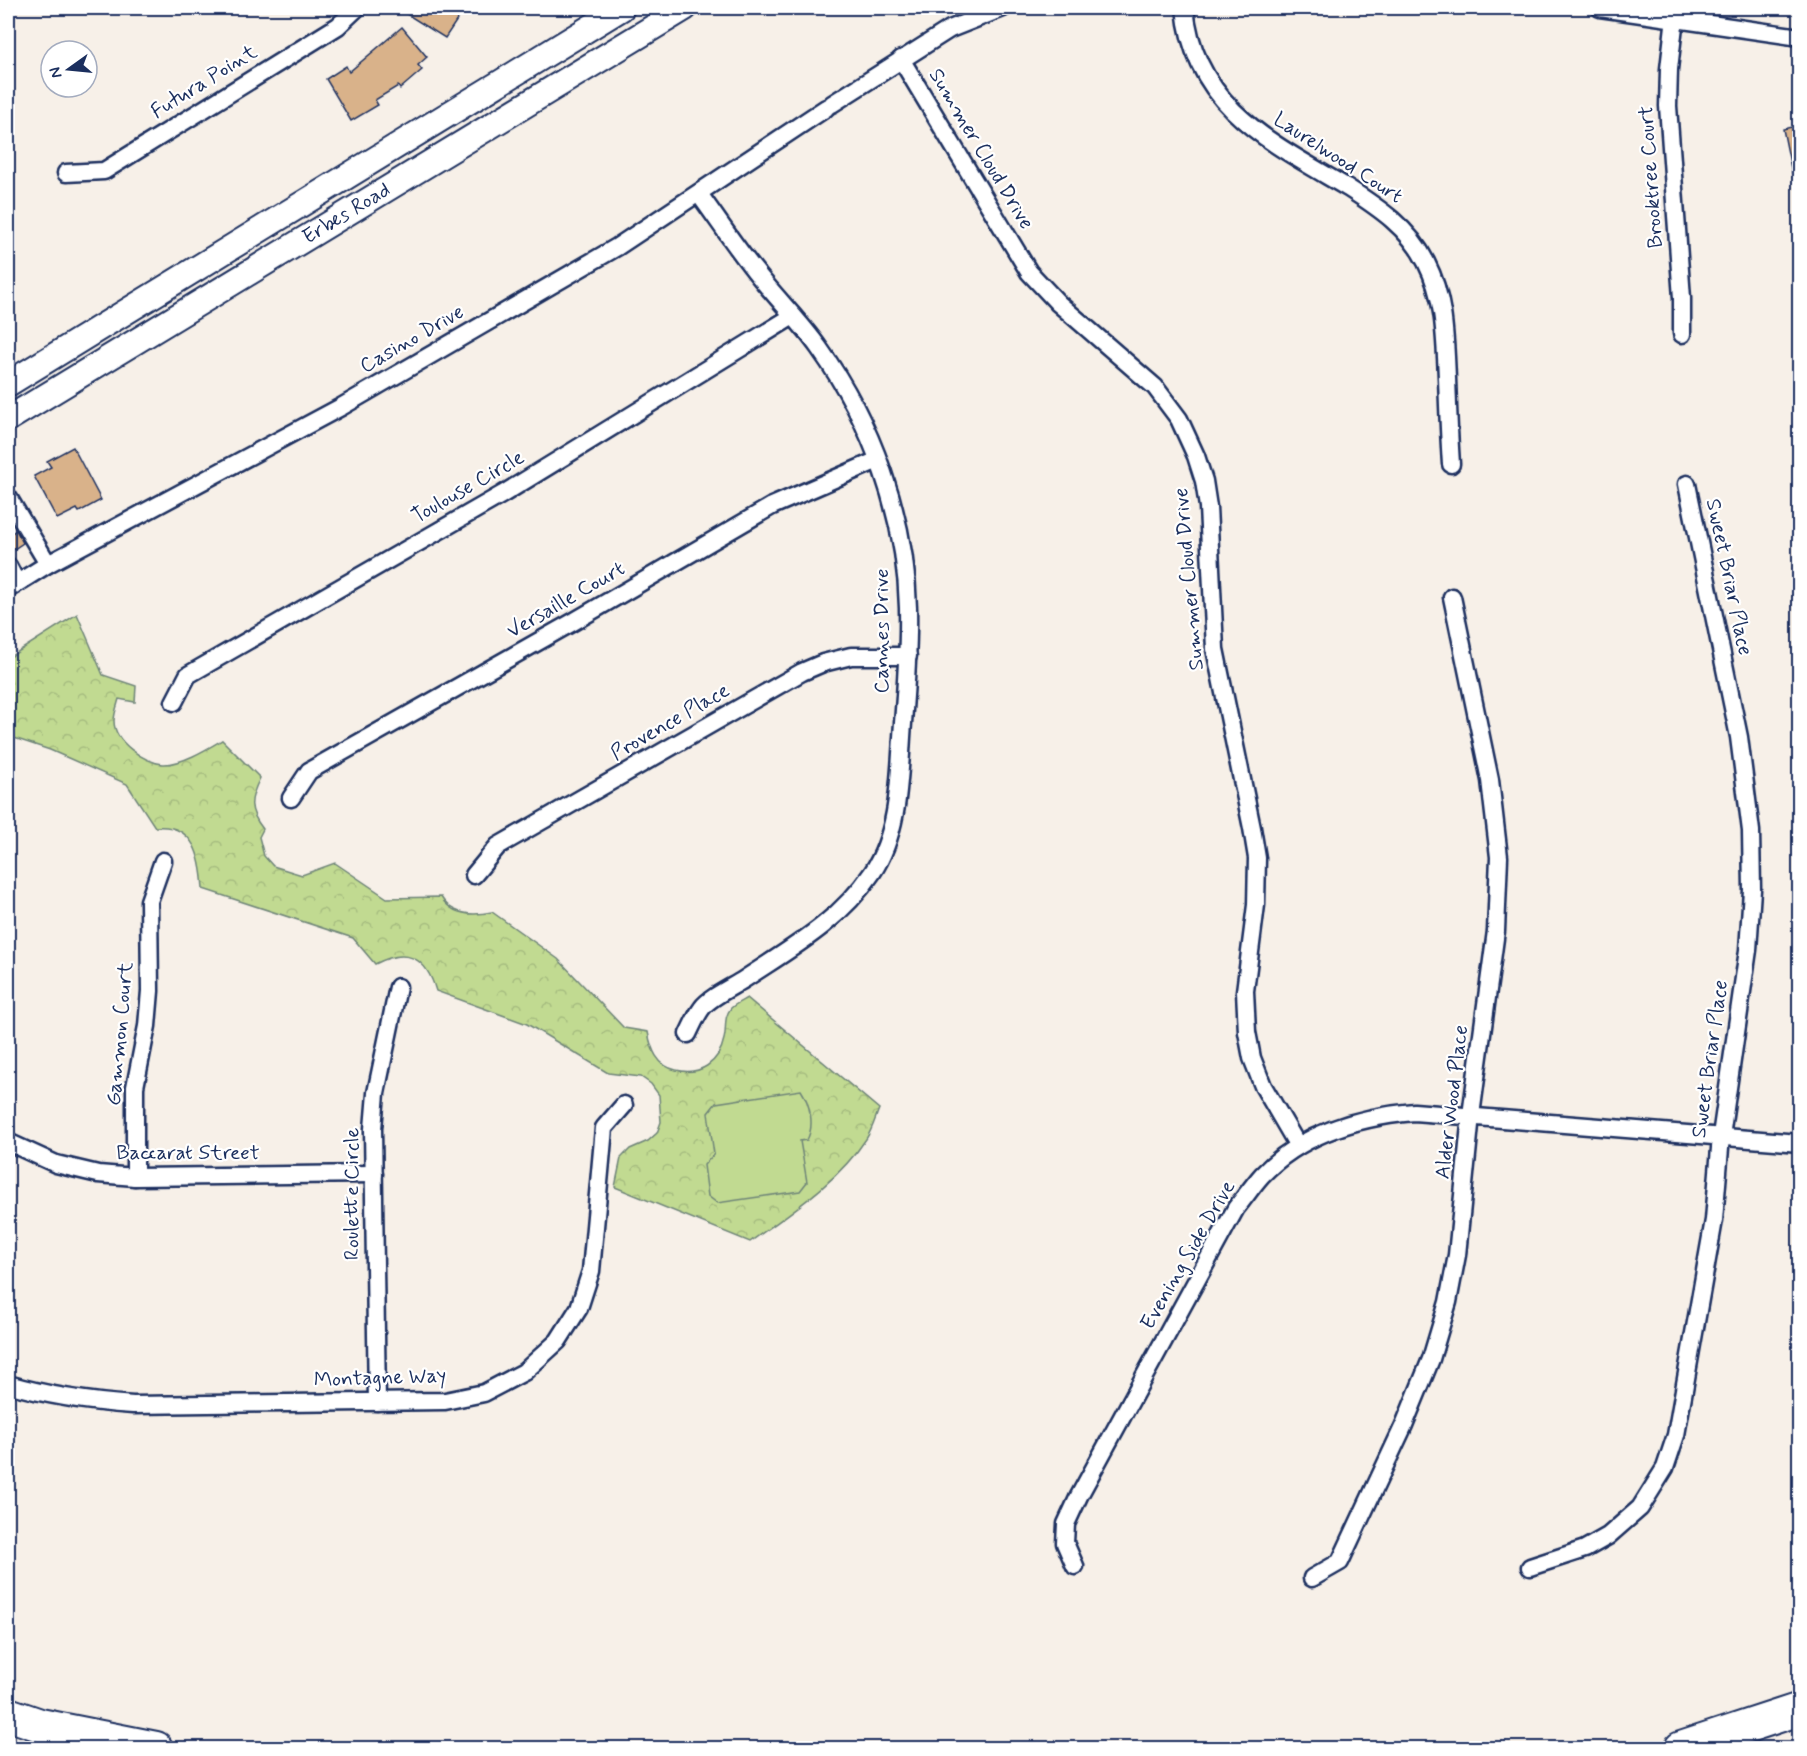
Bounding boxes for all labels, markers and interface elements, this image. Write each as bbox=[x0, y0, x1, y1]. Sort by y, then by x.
street label: Futura Point bbox=[146, 38, 263, 126]
north arrow bbox=[39, 39, 99, 99]
street label: Summer Cloud Drive bbox=[922, 63, 1040, 235]
text: N bbox=[44, 65, 67, 80]
street label: Brooktree Court bbox=[1632, 105, 1670, 249]
street label: Laurelwood Court bbox=[1268, 106, 1408, 210]
street label: Erbes Road bbox=[297, 176, 396, 251]
street label: Casino Drive bbox=[355, 298, 469, 380]
street label: Toulouse Circle bbox=[407, 443, 529, 531]
street label: Summer Cloud Drive bbox=[1167, 487, 1211, 671]
street label: Sweet Briar Place bbox=[1699, 496, 1759, 658]
street label: Versaille Court bbox=[502, 555, 630, 645]
street label: Cannes Drive bbox=[868, 568, 896, 694]
street label: Provence Place bbox=[605, 677, 735, 767]
street label: Gammon Court bbox=[100, 960, 140, 1107]
street label: Sweet Briar Place bbox=[1685, 978, 1735, 1140]
street label: Alder Wood Place bbox=[1429, 1023, 1475, 1181]
street label: Roulette Circle bbox=[338, 1128, 366, 1260]
street label: Baccarat Street bbox=[116, 1139, 260, 1167]
street label: Evening Side Drive bbox=[1134, 1175, 1242, 1335]
street label: Montagne Way bbox=[313, 1362, 447, 1394]

